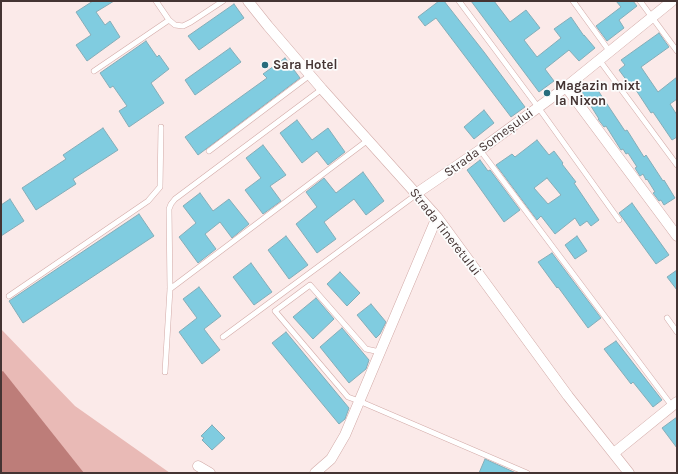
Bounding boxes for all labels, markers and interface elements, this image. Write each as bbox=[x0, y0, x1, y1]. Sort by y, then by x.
place label: Sara Hotel bbox=[273, 57, 337, 73]
marker: Sara Hotel bbox=[260, 60, 270, 70]
place label: Magazin mixt la Nixon bbox=[555, 78, 640, 109]
marker: Magazin mixt la Nixon bbox=[542, 88, 552, 98]
street label: Strada Someșului bbox=[441, 105, 537, 181]
street label: Strada Tineretului bbox=[406, 185, 484, 279]

